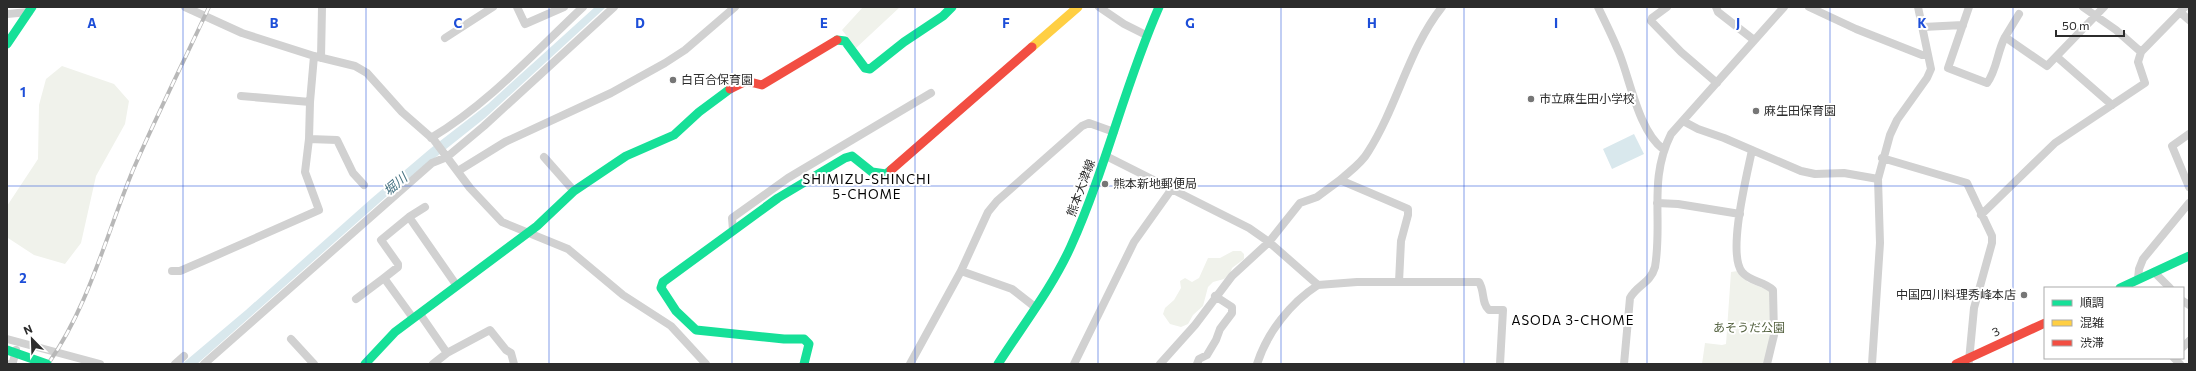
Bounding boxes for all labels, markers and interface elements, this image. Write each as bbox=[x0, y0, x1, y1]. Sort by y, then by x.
scale bar bbox=[2056, 12, 2124, 38]
text: A bbox=[87, 15, 97, 31]
text: B bbox=[270, 15, 279, 31]
text: C bbox=[454, 15, 463, 31]
text: D bbox=[635, 15, 645, 31]
text: E bbox=[820, 15, 828, 31]
text: F bbox=[1002, 15, 1010, 31]
text: G bbox=[1185, 15, 1195, 31]
text: H bbox=[1367, 15, 1377, 31]
text: I bbox=[1554, 15, 1558, 31]
text: J bbox=[1736, 15, 1740, 31]
text: K bbox=[1917, 15, 1927, 31]
text: 50 m bbox=[2062, 18, 2090, 32]
place label: 白百合保育園 bbox=[681, 72, 753, 86]
marker: 白百合保育園 bbox=[668, 75, 678, 85]
text: 1 bbox=[20, 84, 26, 100]
place label: 市立麻生田小学校 bbox=[1539, 91, 1635, 105]
marker: 市立麻生田小学校 bbox=[1526, 94, 1536, 104]
place label: 麻生田保育園 bbox=[1764, 103, 1836, 117]
marker: 麻生田保育園 bbox=[1751, 106, 1761, 116]
street label: 熊本大津線 bbox=[1063, 157, 1097, 218]
water label: 堀川 bbox=[380, 168, 412, 198]
district label: SHIMIZU-SHINCHI 5-CHOME bbox=[803, 171, 931, 202]
place label: 熊本新地郵便局 bbox=[1113, 176, 1197, 190]
marker: 熊本新地郵便局 bbox=[1100, 179, 1110, 189]
text: 2 bbox=[19, 270, 27, 286]
place label: 中国四川料理秀峰本店 bbox=[1896, 287, 2016, 301]
legend bbox=[2044, 287, 2184, 359]
marker: 中国四川料理秀峰本店 bbox=[2019, 290, 2029, 300]
text: 順調 bbox=[2080, 295, 2104, 309]
district label: ASODA 3-CHOME bbox=[1512, 312, 1634, 328]
text: 混雑 bbox=[2080, 315, 2104, 329]
north arrow bbox=[12, 319, 52, 359]
park label: あそうだ公園 bbox=[1713, 320, 1785, 334]
text: N bbox=[22, 322, 34, 337]
street label: 3 bbox=[1990, 323, 2002, 339]
text: 渋滞 bbox=[2080, 335, 2104, 349]

